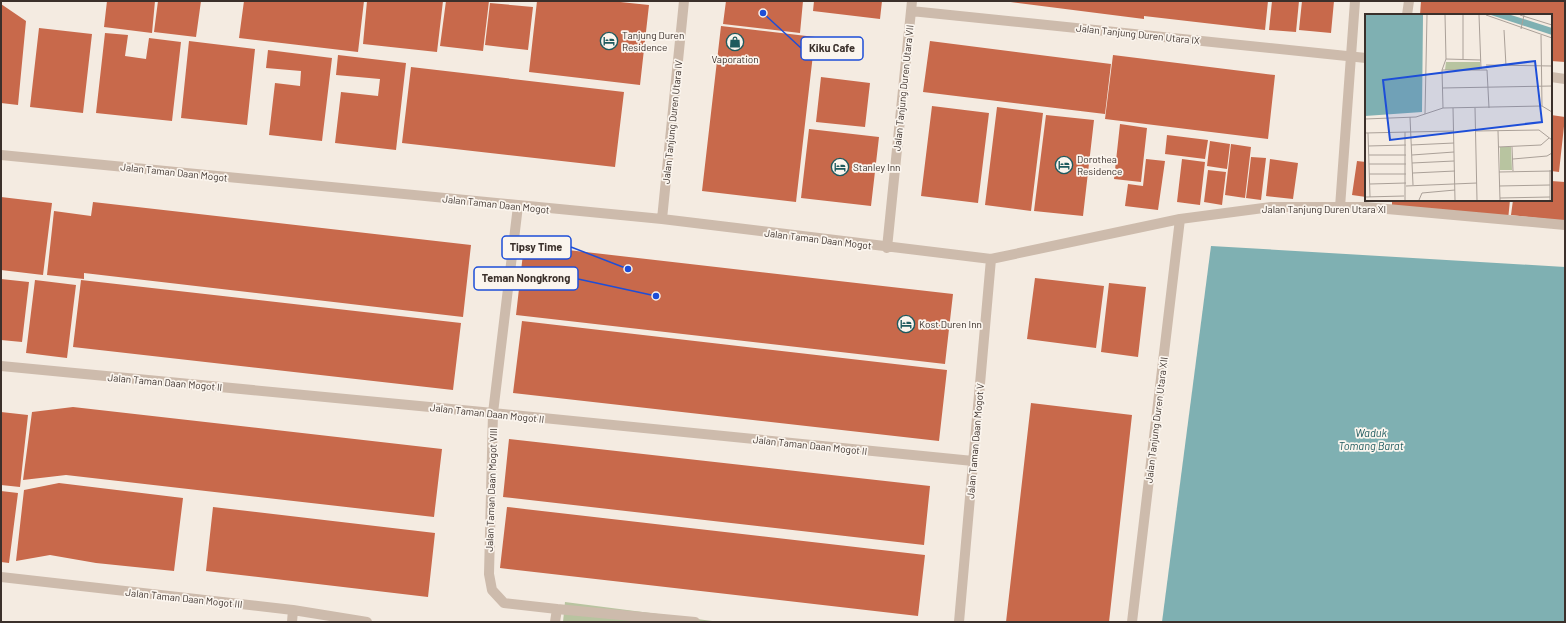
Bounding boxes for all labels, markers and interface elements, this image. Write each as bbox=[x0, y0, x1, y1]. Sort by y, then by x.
inset map bbox=[1365, 14, 1552, 201]
street label: Jalan Tanjung Duren Utara IX bbox=[1076, 22, 1201, 46]
street label: Jalan Tanjung Duren Utara VII bbox=[890, 24, 916, 152]
place label: Tanjung Duren Residence bbox=[622, 29, 684, 53]
hotel icon: Tanjung Duren Residence bbox=[599, 31, 619, 51]
shop icon: Vaporation bbox=[725, 32, 745, 52]
callout: Kiku Cafe bbox=[801, 37, 863, 60]
text: Kiku Cafe bbox=[809, 41, 855, 54]
place label: Vaporation bbox=[711, 53, 759, 65]
street label: Jalan Tanjung Duren Utara IV bbox=[660, 59, 684, 184]
place label: Dorothea Residence bbox=[1077, 153, 1122, 177]
hotel icon: Dorothea Residence bbox=[1054, 155, 1074, 175]
hotel icon: Stanley Inn bbox=[830, 157, 850, 177]
street label: Jalan Taman Daan Mogot bbox=[120, 160, 229, 184]
place label: Stanley Inn bbox=[853, 161, 900, 173]
street label: Jalan Taman Daan Mogot bbox=[442, 192, 551, 216]
street label: Jalan Tanjung Duren Utara XI bbox=[1262, 203, 1386, 215]
street label: Jalan Taman Daan Mogot bbox=[764, 226, 873, 252]
callout: Tipsy Time bbox=[502, 236, 571, 259]
text: Tipsy Time bbox=[510, 240, 562, 253]
callout: Teman Nongkrong bbox=[474, 267, 578, 290]
text: Teman Nongkrong bbox=[482, 271, 570, 284]
hotel icon: Kost Duren Inn bbox=[896, 314, 916, 334]
place label: Kost Duren Inn bbox=[919, 318, 982, 330]
street label: Jalan Tanjung Duren Utara XII bbox=[1142, 356, 1170, 484]
street label: Jalan Taman Daan Mogot II bbox=[107, 371, 223, 393]
street label: Jalan Taman Daan Mogot V bbox=[964, 383, 986, 499]
street label: Jalan Taman Daan Mogot II bbox=[429, 401, 545, 425]
water label: Waduk Tomang Barat bbox=[1338, 426, 1404, 452]
street label: Jalan Taman Daan Mogot VIII bbox=[483, 428, 499, 552]
street label: Jalan Taman Daan Mogot II bbox=[752, 433, 868, 457]
street label: Jalan Taman Daan Mogot III bbox=[125, 586, 243, 610]

